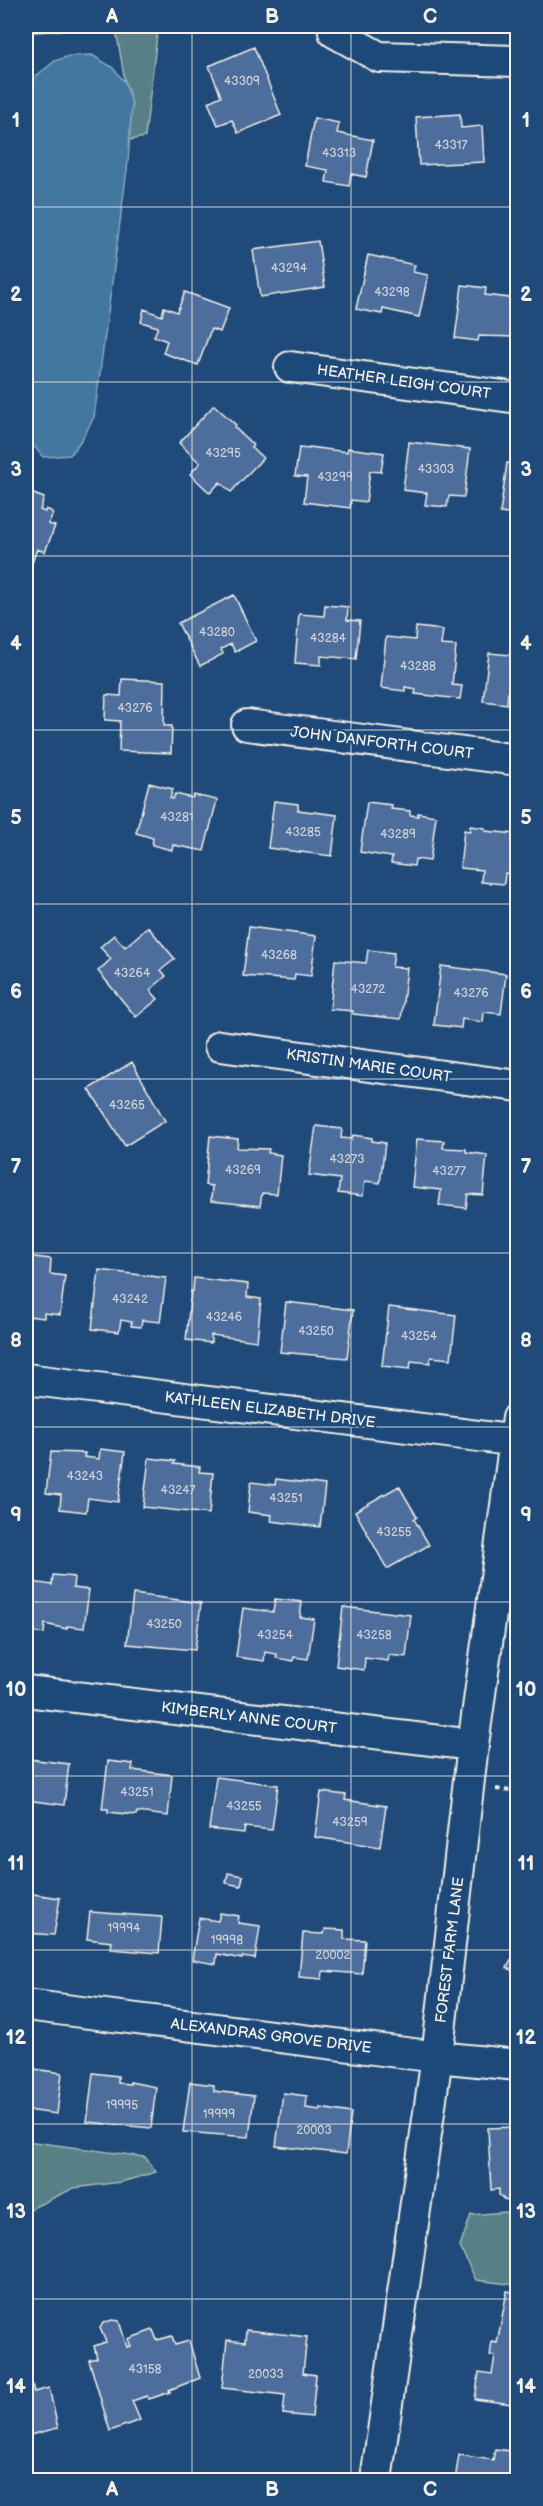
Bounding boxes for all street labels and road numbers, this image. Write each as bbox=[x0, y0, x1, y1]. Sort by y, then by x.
street label: HEATHER LEIGH COURT bbox=[316, 360, 492, 404]
street label: JOHN DANFORTH COURT bbox=[289, 722, 475, 764]
street label: KRISTIN MARIE COURT bbox=[285, 1045, 453, 1087]
street label: KATHLEEN ELIZABETH DRIVE bbox=[164, 1388, 377, 1432]
street label: KIMBERLY ANNE COURT bbox=[160, 1698, 338, 1738]
street label: FOREST FARM LANE bbox=[432, 1876, 468, 2024]
street label: ALEXANDRAS GROVE DRIVE bbox=[170, 2014, 373, 2058]

